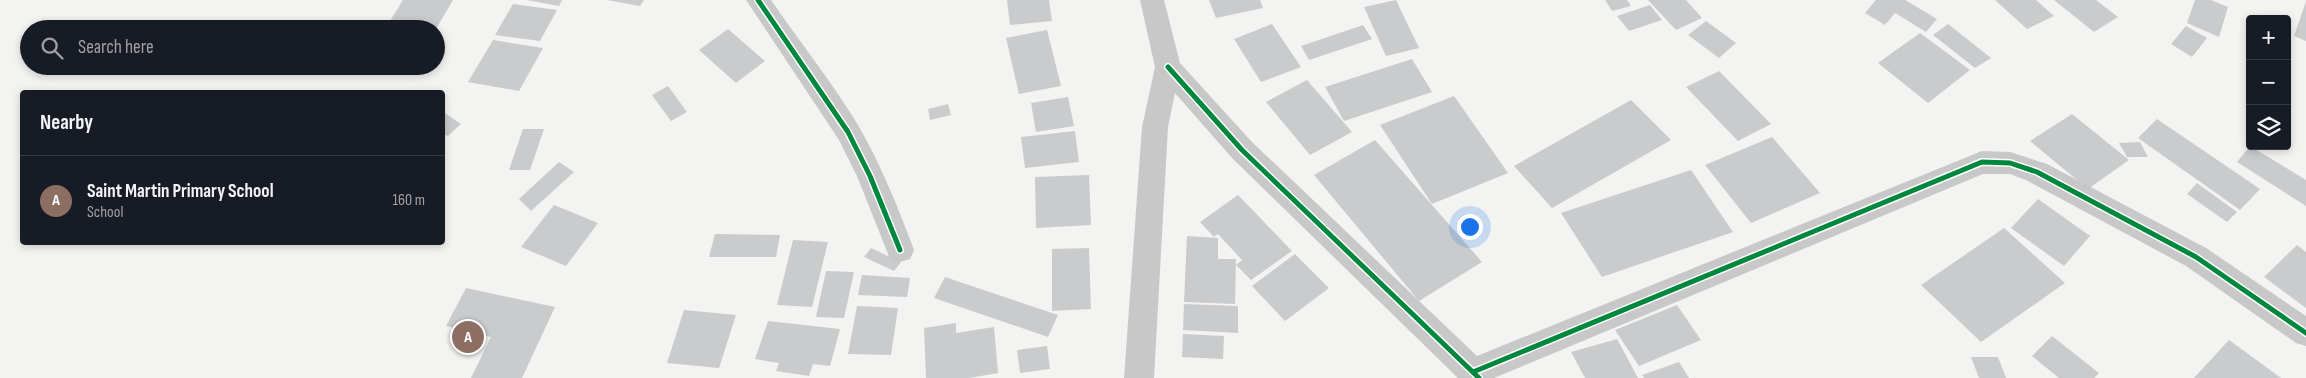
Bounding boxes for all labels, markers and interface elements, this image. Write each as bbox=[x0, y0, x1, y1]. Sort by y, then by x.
map controls bbox=[2246, 15, 2291, 150]
button: + bbox=[2246, 15, 2291, 60]
search box bbox=[20, 20, 445, 75]
icon: search bbox=[38, 34, 66, 62]
text: Search here bbox=[78, 36, 154, 59]
button: − bbox=[2246, 60, 2291, 105]
button: layers bbox=[2246, 105, 2291, 150]
text: Nearby bbox=[40, 110, 93, 135]
text: Saint Martin Primary School bbox=[87, 180, 274, 203]
text: A bbox=[52, 191, 60, 210]
text: 160 m bbox=[392, 191, 425, 210]
text: School bbox=[87, 203, 123, 222]
your location bbox=[1457, 214, 1483, 240]
pin: A bbox=[452, 318, 484, 356]

